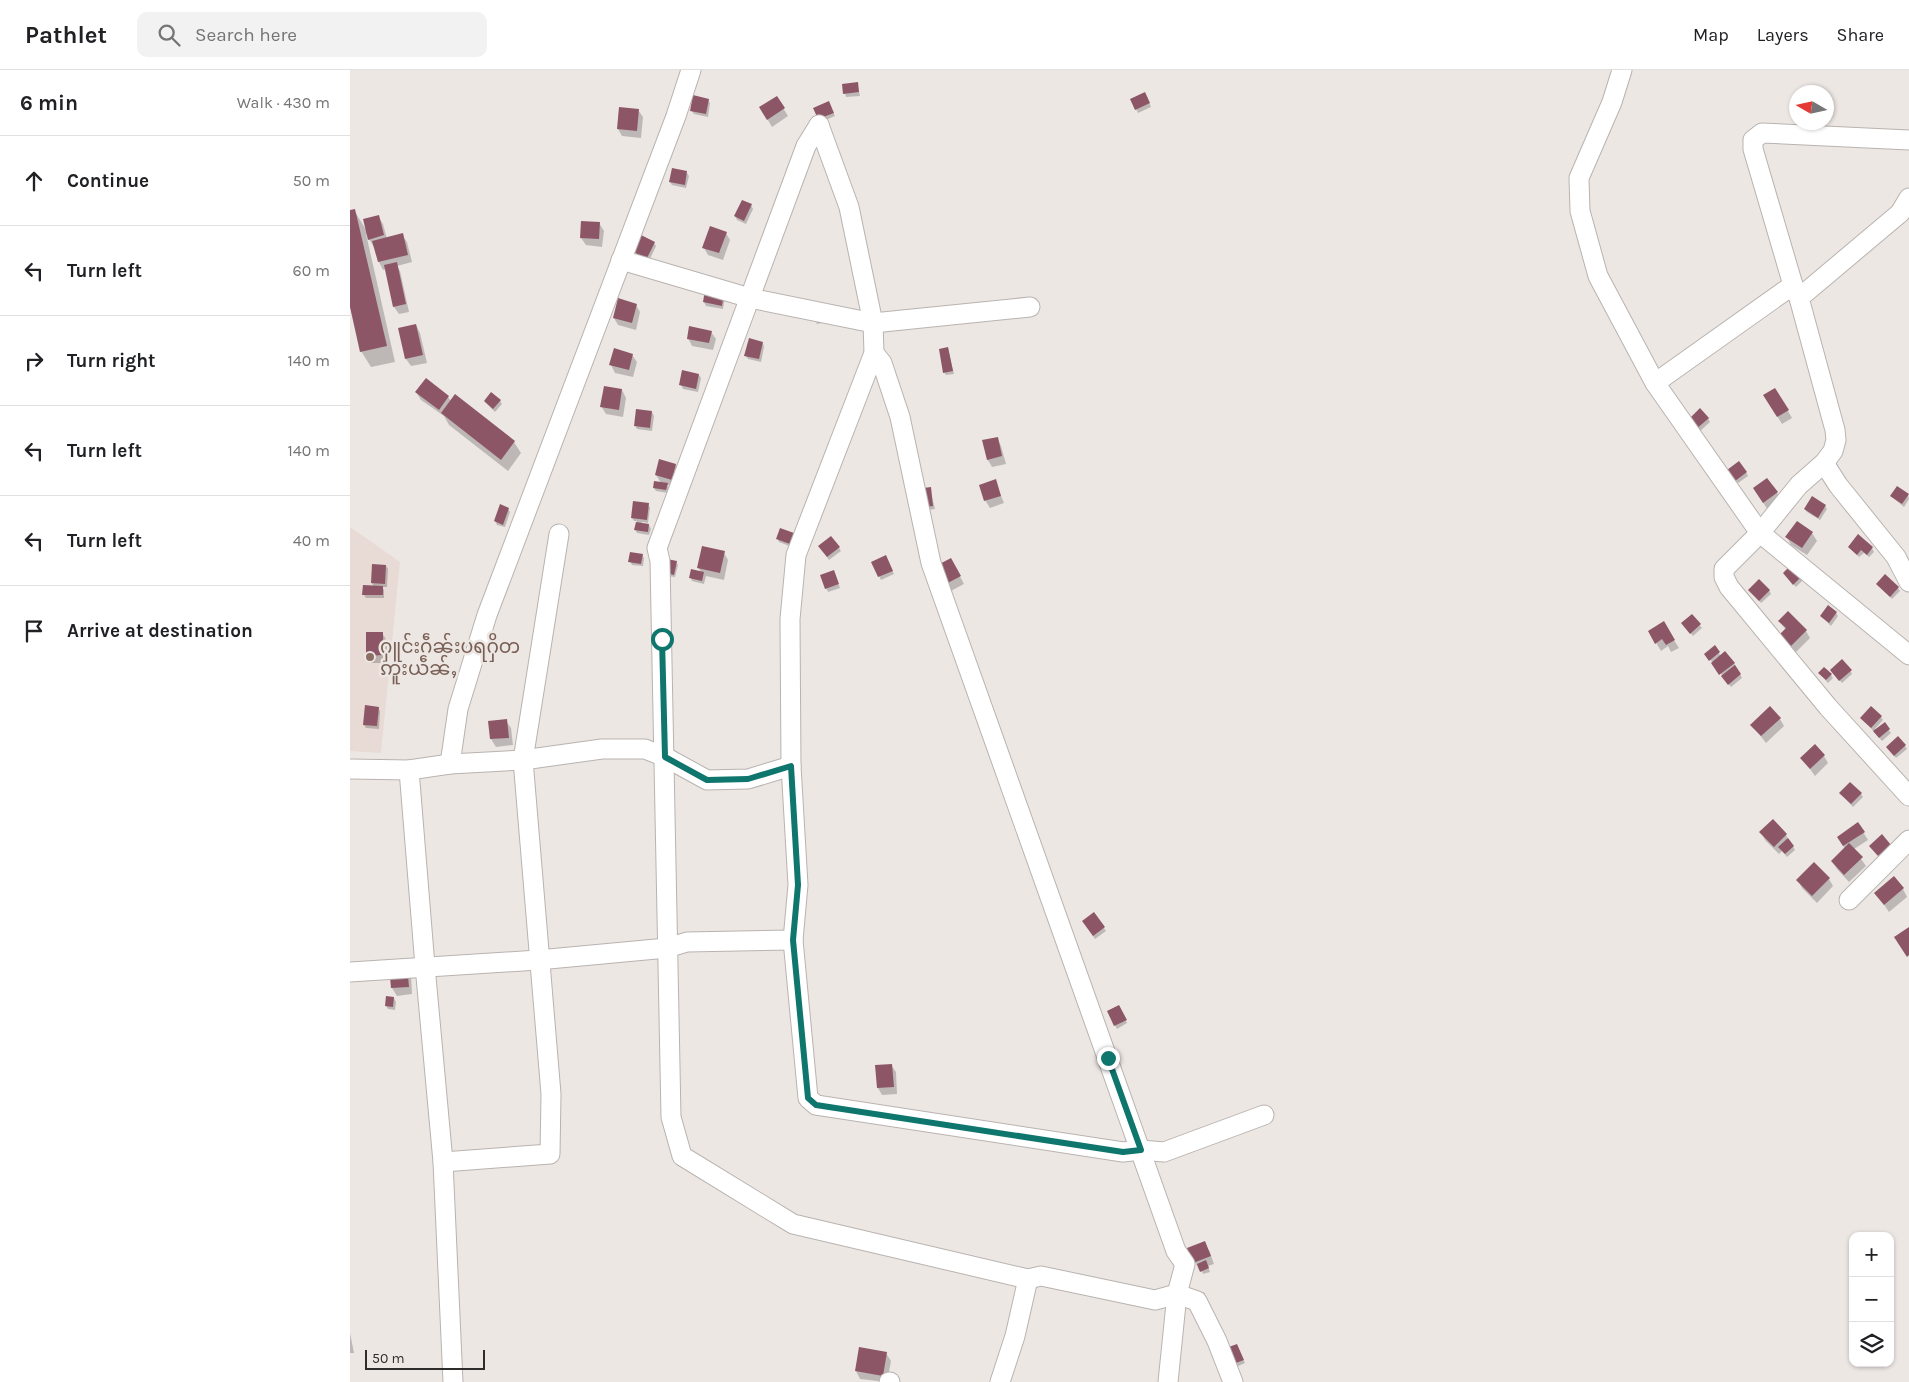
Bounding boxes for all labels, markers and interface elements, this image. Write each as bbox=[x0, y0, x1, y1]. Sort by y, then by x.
search box bbox=[137, 12, 487, 57]
text: Pathlet bbox=[25, 21, 107, 49]
icon: search bbox=[155, 21, 183, 49]
text: Search here bbox=[195, 24, 297, 46]
text: Map bbox=[1693, 24, 1729, 46]
text: Layers bbox=[1757, 24, 1809, 46]
text: Share bbox=[1837, 24, 1884, 46]
north arrow bbox=[1789, 85, 1834, 130]
text: 6 min bbox=[20, 91, 78, 115]
text: Walk · 430 m bbox=[237, 93, 330, 112]
icon: ahead bbox=[20, 167, 48, 195]
text: Continue bbox=[67, 170, 149, 192]
text: 50 m bbox=[293, 171, 330, 190]
icon: left bbox=[20, 257, 48, 285]
text: Turn left bbox=[67, 260, 142, 282]
text: 60 m bbox=[293, 261, 330, 280]
icon: right bbox=[20, 347, 48, 375]
text: Turn right bbox=[67, 350, 156, 372]
text: 140 m bbox=[288, 351, 330, 370]
icon: left bbox=[20, 437, 48, 465]
text: Turn left bbox=[67, 440, 142, 462]
text: 140 m bbox=[288, 441, 330, 460]
icon: left bbox=[20, 527, 48, 555]
text: Turn left bbox=[67, 530, 142, 552]
text: 40 m bbox=[293, 531, 330, 550]
icon: arrive bbox=[20, 617, 48, 645]
text: Arrive at destination bbox=[67, 620, 253, 642]
route start bbox=[651, 628, 674, 651]
place label: ႁူင်းႁဵၼ်းပရႁိတ ဢူးယဵၼ်ႇ bbox=[380, 632, 520, 685]
marker: ႁူင်းႁဵၼ်းပရႁိတ ဢူးယဵၼ်ႇ bbox=[364, 651, 376, 663]
route end bbox=[1097, 1047, 1120, 1070]
map controls bbox=[1849, 1232, 1894, 1367]
button: + bbox=[1849, 1232, 1894, 1277]
button: − bbox=[1849, 1277, 1894, 1322]
button: layers bbox=[1849, 1322, 1894, 1367]
scale bar bbox=[365, 1347, 485, 1370]
text: 50 m bbox=[372, 1350, 405, 1367]

